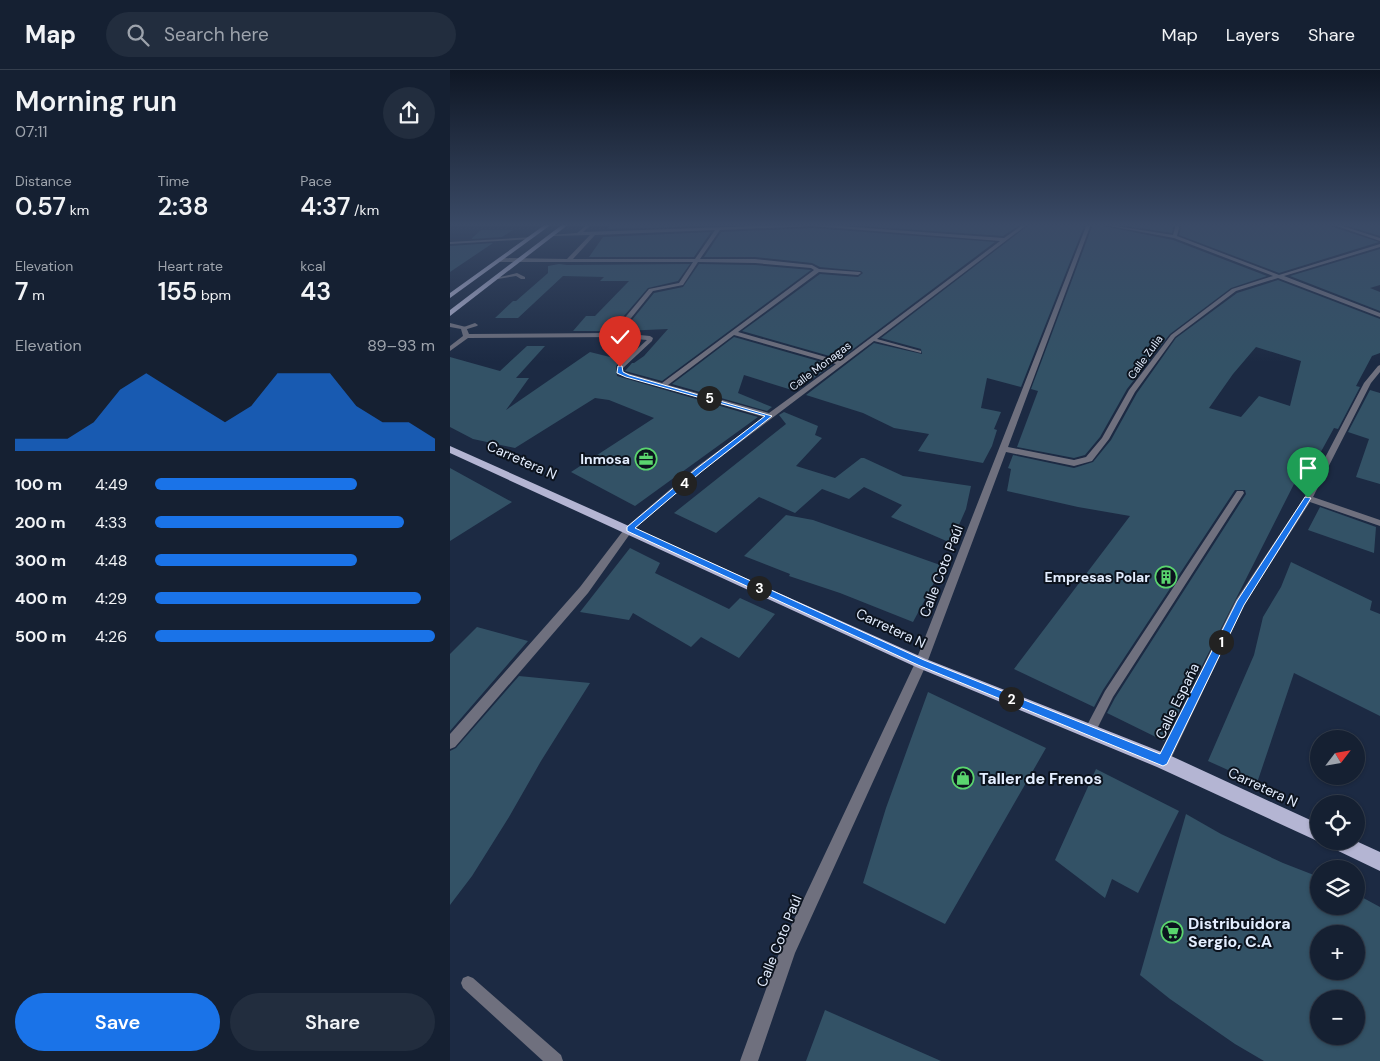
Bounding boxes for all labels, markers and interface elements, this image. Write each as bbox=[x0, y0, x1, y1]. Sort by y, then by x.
search box bbox=[106, 12, 456, 57]
text: Map bbox=[25, 19, 76, 50]
icon: search bbox=[124, 21, 152, 49]
text: Search here bbox=[164, 22, 269, 47]
text: Map bbox=[1162, 23, 1198, 47]
text: Layers bbox=[1226, 23, 1280, 47]
text: Share bbox=[1308, 23, 1355, 47]
text: Morning run bbox=[15, 83, 177, 120]
button: share bbox=[383, 87, 435, 139]
text: 07:11 bbox=[15, 121, 47, 142]
text: Distance bbox=[15, 172, 72, 190]
text: Time bbox=[158, 172, 189, 190]
text: Pace bbox=[300, 172, 332, 190]
text: 0.57 bbox=[15, 190, 66, 223]
text: 2:38 bbox=[158, 190, 209, 223]
text: 4:37 bbox=[300, 190, 350, 223]
text: km bbox=[66, 201, 89, 219]
text: /km bbox=[350, 201, 379, 219]
text: Elevation bbox=[15, 257, 73, 275]
text: Heart rate bbox=[158, 257, 223, 275]
text: kcal bbox=[300, 257, 326, 275]
text: 7 bbox=[15, 275, 28, 308]
text: 155 bbox=[158, 275, 197, 308]
text: 43 bbox=[300, 275, 331, 308]
text: m bbox=[28, 286, 45, 304]
text: bpm bbox=[197, 286, 231, 304]
pin bbox=[599, 316, 641, 367]
icon: check bbox=[606, 323, 634, 351]
street label: Calle Zulia bbox=[1124, 332, 1166, 382]
text: Elevation bbox=[15, 335, 82, 356]
text: 89–93 m bbox=[367, 335, 435, 356]
street label: Calle Monagas bbox=[786, 338, 854, 394]
pin: 5 bbox=[696, 386, 722, 410]
text: 5 bbox=[705, 389, 714, 407]
street label: Carretera N bbox=[484, 437, 560, 483]
office icon: Inmosa bbox=[634, 447, 658, 471]
pin bbox=[1287, 447, 1329, 498]
place label: Inmosa bbox=[580, 450, 630, 468]
icon: arrive bbox=[1294, 454, 1322, 482]
pin: 4 bbox=[672, 470, 696, 496]
text: 100 m bbox=[15, 474, 62, 495]
text: 4:49 bbox=[95, 474, 128, 495]
text: 4 bbox=[680, 474, 689, 492]
text: 200 m bbox=[15, 512, 66, 533]
text: 4:33 bbox=[95, 512, 127, 533]
street label: Calle Coto Paúl bbox=[915, 522, 967, 620]
text: 300 m bbox=[15, 550, 66, 571]
text: 4:48 bbox=[95, 550, 127, 571]
building icon: Empresas Polar bbox=[1154, 565, 1178, 589]
place label: Empresas Polar bbox=[1045, 568, 1150, 586]
pin: 3 bbox=[746, 576, 772, 600]
text: 3 bbox=[755, 579, 764, 597]
text: 400 m bbox=[15, 588, 67, 609]
text: 4:29 bbox=[95, 588, 127, 609]
street label: Carretera N bbox=[853, 604, 929, 652]
text: 500 m bbox=[15, 626, 66, 647]
text: 4:26 bbox=[95, 626, 127, 647]
pin: 1 bbox=[1208, 630, 1234, 654]
text: 1 bbox=[1219, 633, 1224, 651]
street label: Calle España bbox=[1151, 660, 1203, 742]
pin: 2 bbox=[998, 686, 1024, 712]
text: 2 bbox=[1007, 690, 1016, 708]
north arrow bbox=[1310, 730, 1365, 785]
map controls bbox=[1310, 730, 1365, 1045]
street label: Carretera N bbox=[1225, 763, 1301, 811]
shop icon: Taller de Frenos bbox=[951, 766, 975, 790]
place label: Taller de Frenos bbox=[979, 768, 1102, 789]
button: locate bbox=[1310, 795, 1365, 850]
button: layers bbox=[1310, 860, 1365, 915]
street label: Calle Coto Paúl bbox=[752, 892, 806, 990]
place label: Distribuidora Sergio, C.A bbox=[1188, 913, 1291, 952]
supermarket icon: Distribuidora Sergio, C.A bbox=[1160, 920, 1184, 944]
button: + bbox=[1310, 925, 1365, 980]
button: − bbox=[1310, 990, 1365, 1045]
button: Save bbox=[15, 993, 220, 1051]
button: Share bbox=[230, 993, 435, 1051]

